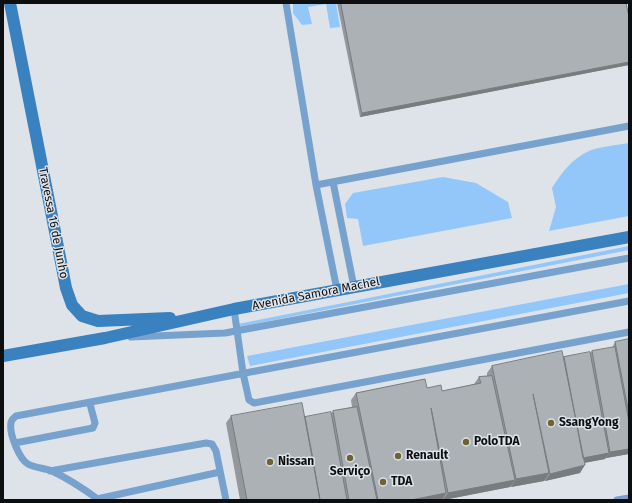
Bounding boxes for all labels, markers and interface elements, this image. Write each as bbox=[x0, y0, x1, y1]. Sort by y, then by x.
street label: Travessa 16 de Junho bbox=[35, 166, 71, 280]
street label: Avenida Samora Machel bbox=[251, 275, 381, 313]
place label: SsangYong bbox=[559, 416, 619, 430]
marker: SsangYong bbox=[546, 418, 556, 428]
place label: PoloTDA bbox=[474, 435, 520, 449]
marker: PoloTDA bbox=[461, 437, 471, 447]
place label: Renault bbox=[406, 449, 448, 463]
marker: Renault bbox=[393, 451, 403, 461]
marker: Serviço bbox=[345, 453, 355, 463]
place label: Nissan bbox=[278, 455, 314, 469]
marker: Nissan bbox=[265, 457, 275, 467]
place label: Serviço bbox=[330, 465, 370, 479]
place label: TDA bbox=[391, 475, 412, 489]
marker: TDA bbox=[378, 477, 388, 487]

